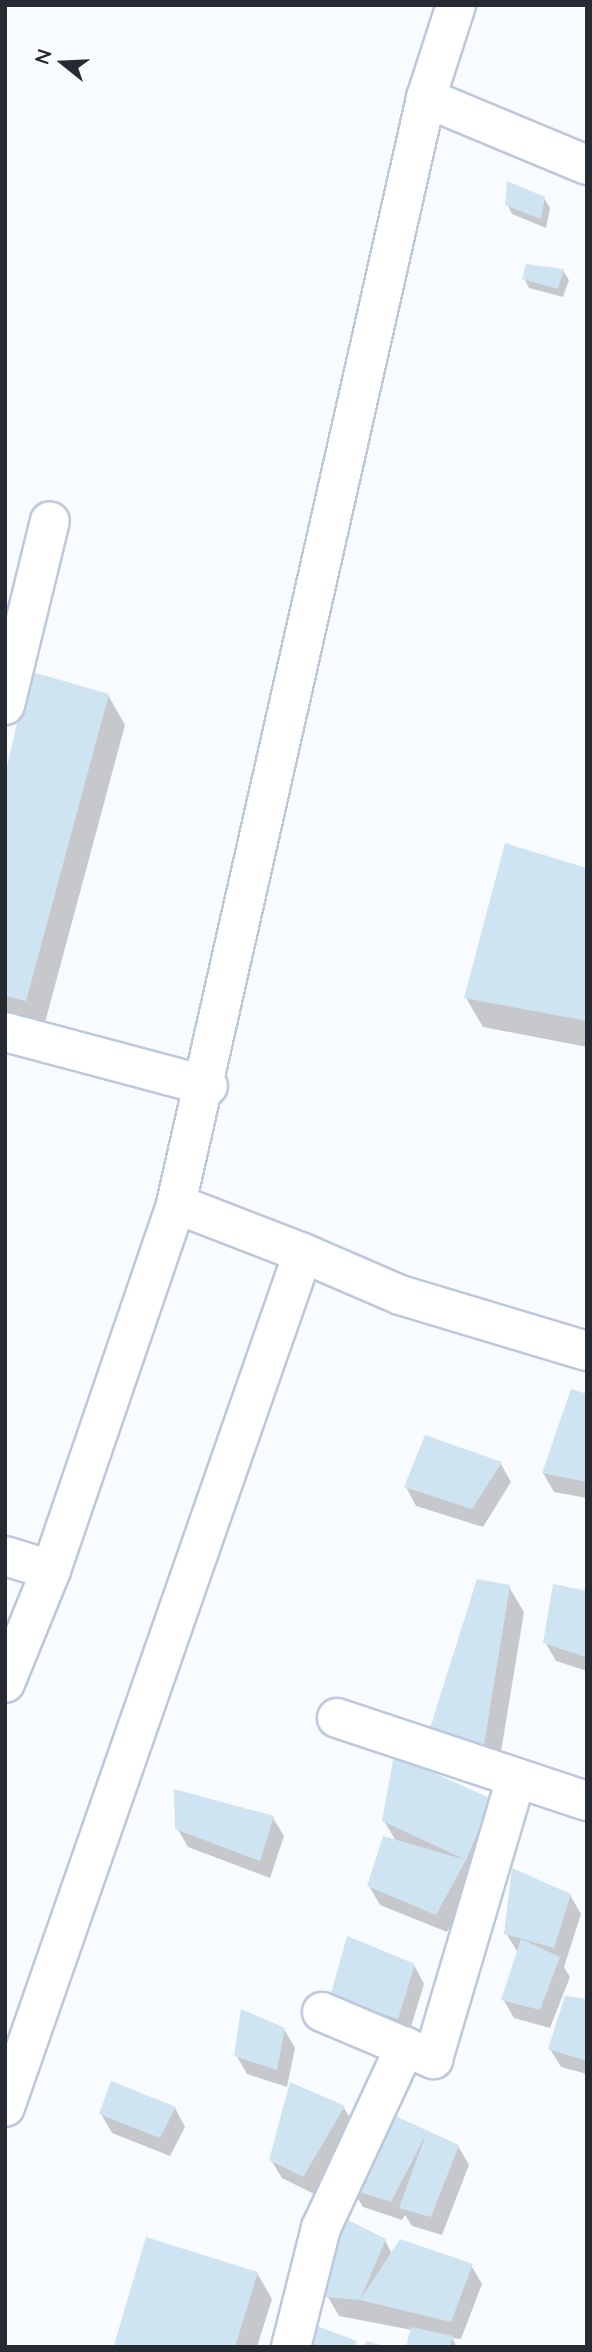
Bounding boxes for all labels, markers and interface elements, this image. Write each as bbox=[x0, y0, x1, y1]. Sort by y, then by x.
north arrow bbox=[28, 28, 98, 98]
text: N bbox=[29, 46, 56, 67]

